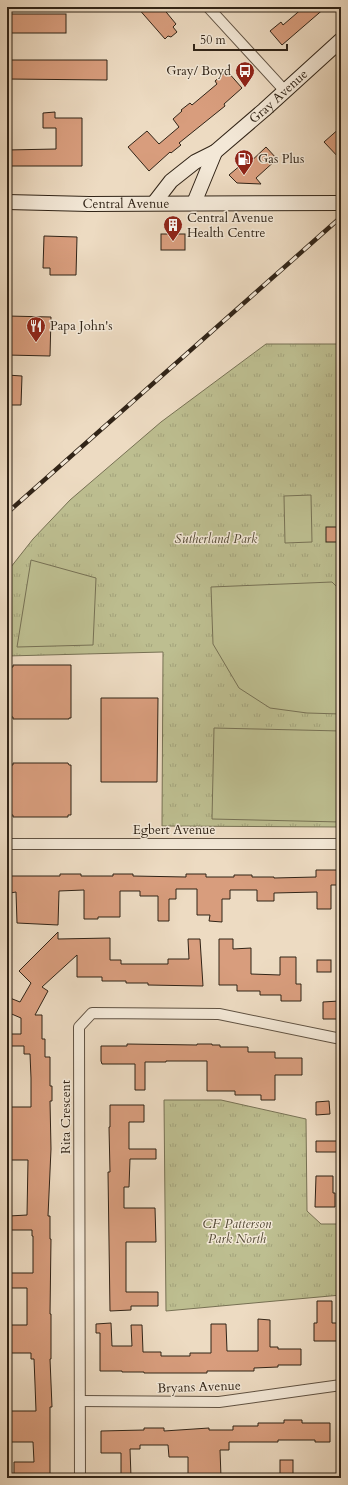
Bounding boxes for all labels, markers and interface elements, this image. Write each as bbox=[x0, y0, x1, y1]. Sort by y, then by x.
scale bar bbox=[194, 26, 287, 52]
text: 50 m bbox=[200, 32, 227, 48]
bus stop icon: Gray/ Boyd bbox=[234, 60, 256, 88]
place label: Gray/ Boyd bbox=[166, 62, 231, 80]
street label: Gray Avenue bbox=[245, 65, 312, 128]
fuel station icon: Gas Plus bbox=[233, 148, 255, 176]
place label: Gas Plus bbox=[258, 150, 304, 168]
street label: Central Avenue bbox=[82, 195, 169, 213]
place label: Central Avenue Health Centre bbox=[187, 209, 274, 242]
building icon: Central Avenue Health Centre bbox=[162, 214, 184, 242]
restaurant icon: Papa John's bbox=[25, 315, 47, 343]
place label: Papa John's bbox=[50, 317, 113, 335]
park label: Sutherland Park bbox=[175, 530, 258, 548]
street label: Egbert Avenue bbox=[133, 821, 215, 839]
street label: Rita Crescent bbox=[57, 1080, 75, 1154]
park label: CF Patterson Park North bbox=[203, 1215, 272, 1248]
street label: Bryans Avenue bbox=[157, 1377, 241, 1397]

